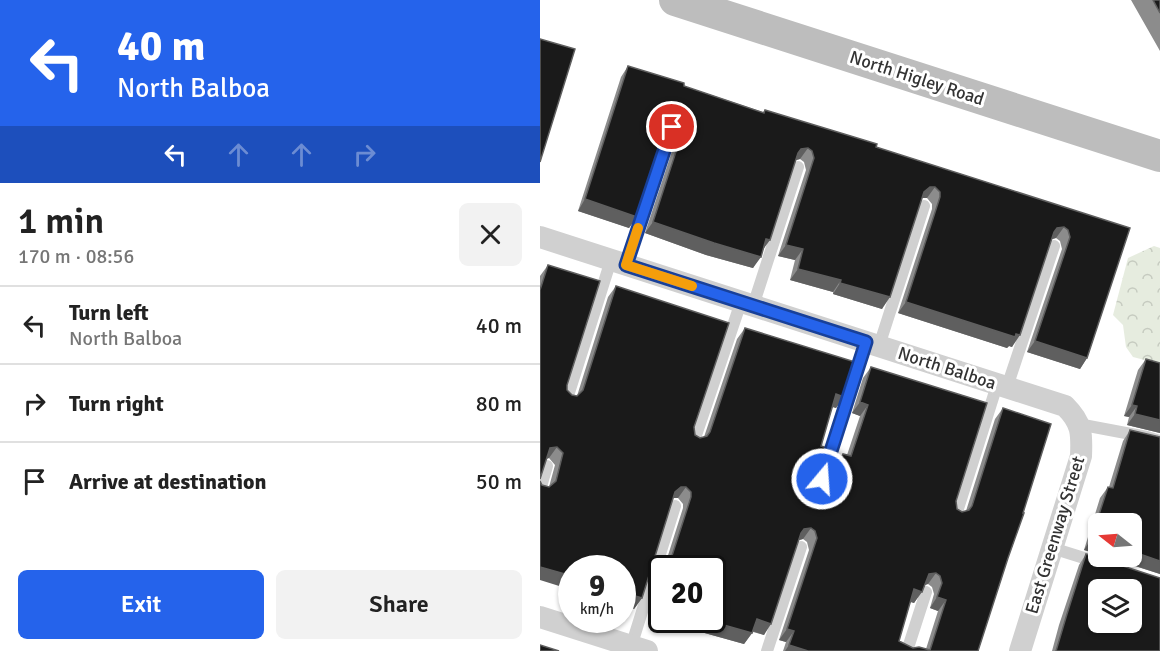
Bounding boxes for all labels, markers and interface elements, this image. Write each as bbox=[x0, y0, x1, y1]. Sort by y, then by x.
text: 40 m bbox=[117, 21, 206, 72]
icon: left bbox=[18, 24, 96, 102]
street label: North Higley Road bbox=[847, 46, 987, 110]
text: North Balboa bbox=[117, 72, 270, 105]
pin bbox=[646, 101, 697, 152]
icon: arrive bbox=[655, 110, 688, 143]
icon: left bbox=[159, 138, 192, 171]
icon: ahead bbox=[222, 138, 255, 171]
icon: ahead bbox=[285, 138, 318, 171]
icon: right bbox=[348, 138, 381, 171]
text: 1 min bbox=[18, 199, 104, 244]
button: close bbox=[459, 203, 522, 266]
text: 170 m · 08:56 bbox=[18, 244, 134, 269]
text: Turn left bbox=[69, 299, 149, 326]
icon: left bbox=[18, 309, 51, 342]
text: 40 m bbox=[476, 312, 522, 339]
text: North Balboa bbox=[69, 326, 182, 351]
street label: North Balboa bbox=[895, 342, 999, 394]
icon: right bbox=[18, 387, 51, 420]
text: Turn right bbox=[69, 390, 164, 417]
text: 80 m bbox=[476, 390, 522, 417]
position arrow bbox=[790, 447, 854, 511]
street label: East Greenway Street bbox=[1021, 453, 1089, 617]
icon: arrive bbox=[18, 465, 51, 498]
text: Arrive at destination bbox=[69, 468, 266, 495]
text: 50 m bbox=[476, 468, 522, 495]
north arrow bbox=[1088, 513, 1142, 567]
map controls bbox=[1088, 513, 1142, 633]
speed limit sign: 20 bbox=[648, 555, 726, 633]
text: 9 bbox=[589, 568, 605, 605]
button: Exit bbox=[18, 570, 264, 639]
button: Share bbox=[276, 570, 522, 639]
button: layers bbox=[1088, 579, 1142, 633]
text: km/h bbox=[580, 600, 614, 618]

